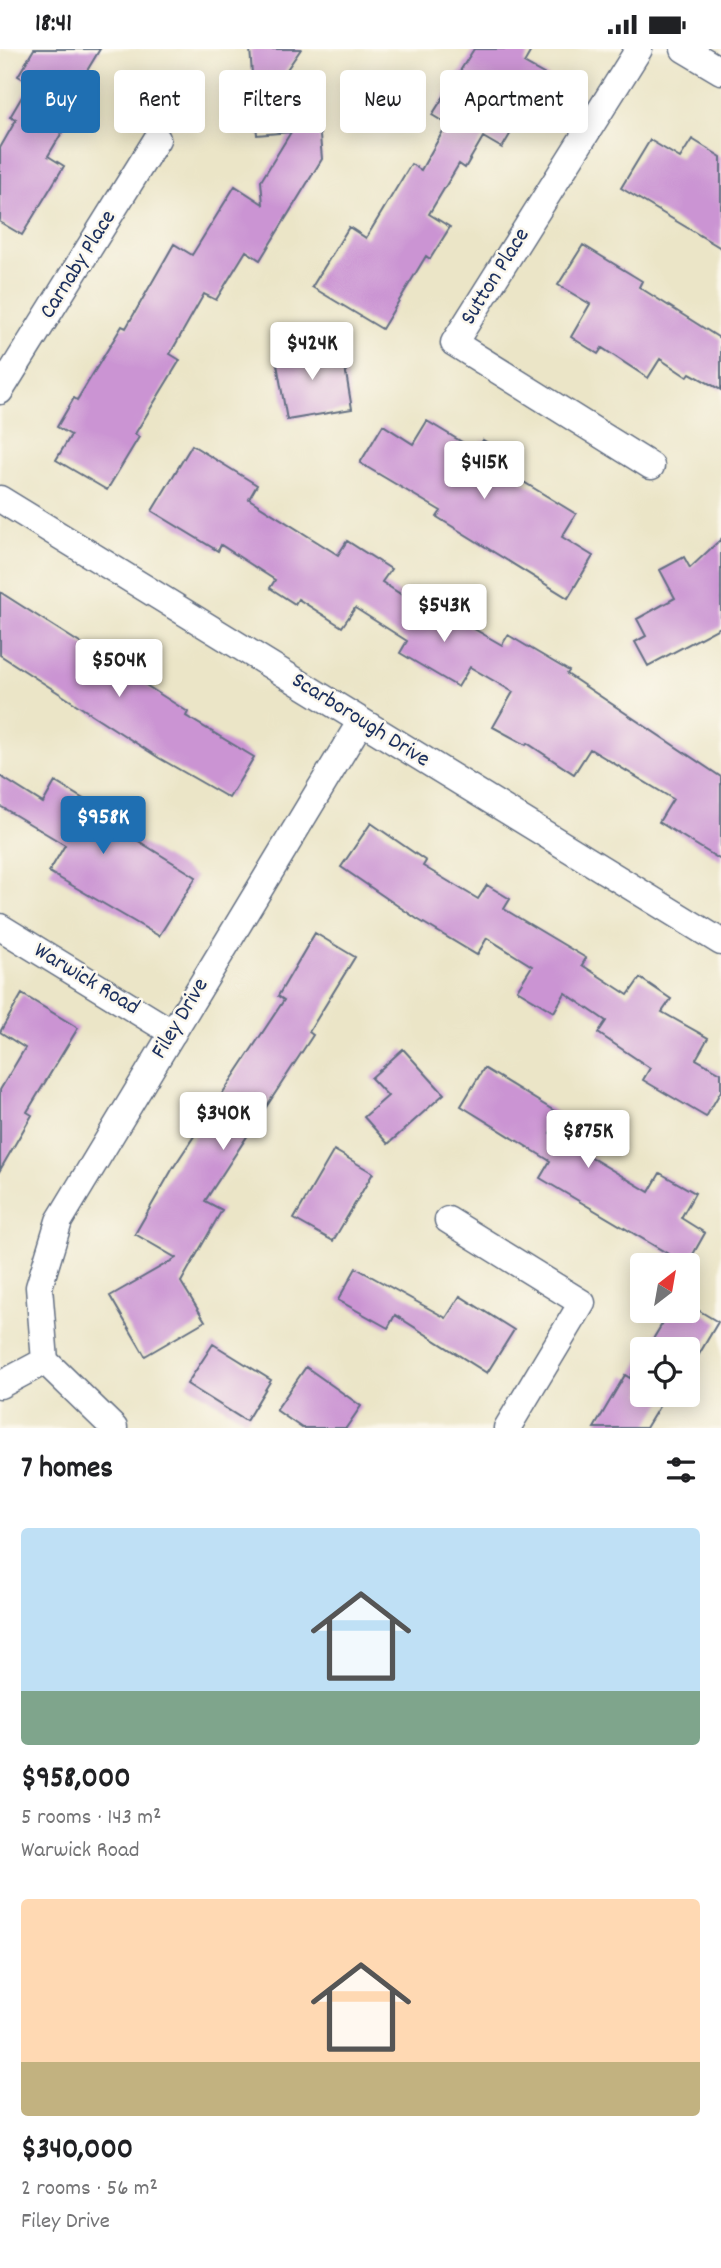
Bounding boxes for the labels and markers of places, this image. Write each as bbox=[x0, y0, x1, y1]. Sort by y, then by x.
pin: $424K bbox=[263, 323, 361, 382]
pin: $415K bbox=[435, 441, 533, 501]
pin: $543K bbox=[395, 585, 493, 644]
pin: $504K bbox=[70, 639, 168, 699]
pin: $958K bbox=[54, 797, 152, 856]
pin: $340K bbox=[174, 1093, 272, 1152]
pin: $875K bbox=[539, 1111, 637, 1170]

